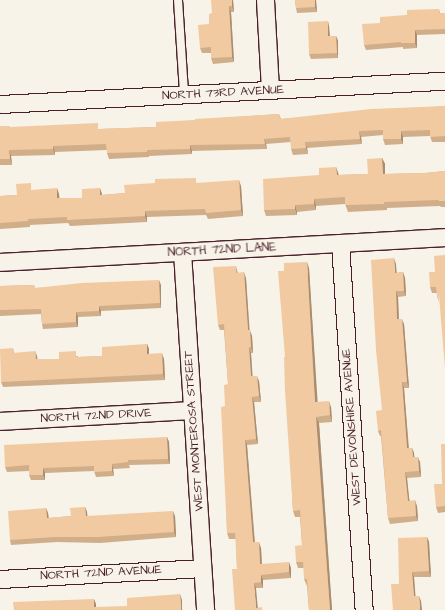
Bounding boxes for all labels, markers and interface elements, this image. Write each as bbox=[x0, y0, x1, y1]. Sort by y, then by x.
street label: NORTH 73RD AVENUE bbox=[162, 83, 284, 103]
street label: NORTH 72ND LANE bbox=[167, 240, 277, 260]
street label: WEST DEVONSHIRE AVENUE bbox=[339, 348, 365, 506]
street label: WEST MONTEROSA STREET bbox=[181, 350, 207, 512]
street label: NORTH 72ND DRIVE bbox=[40, 406, 152, 426]
street label: NORTH 72ND AVENUE bbox=[40, 563, 162, 583]

